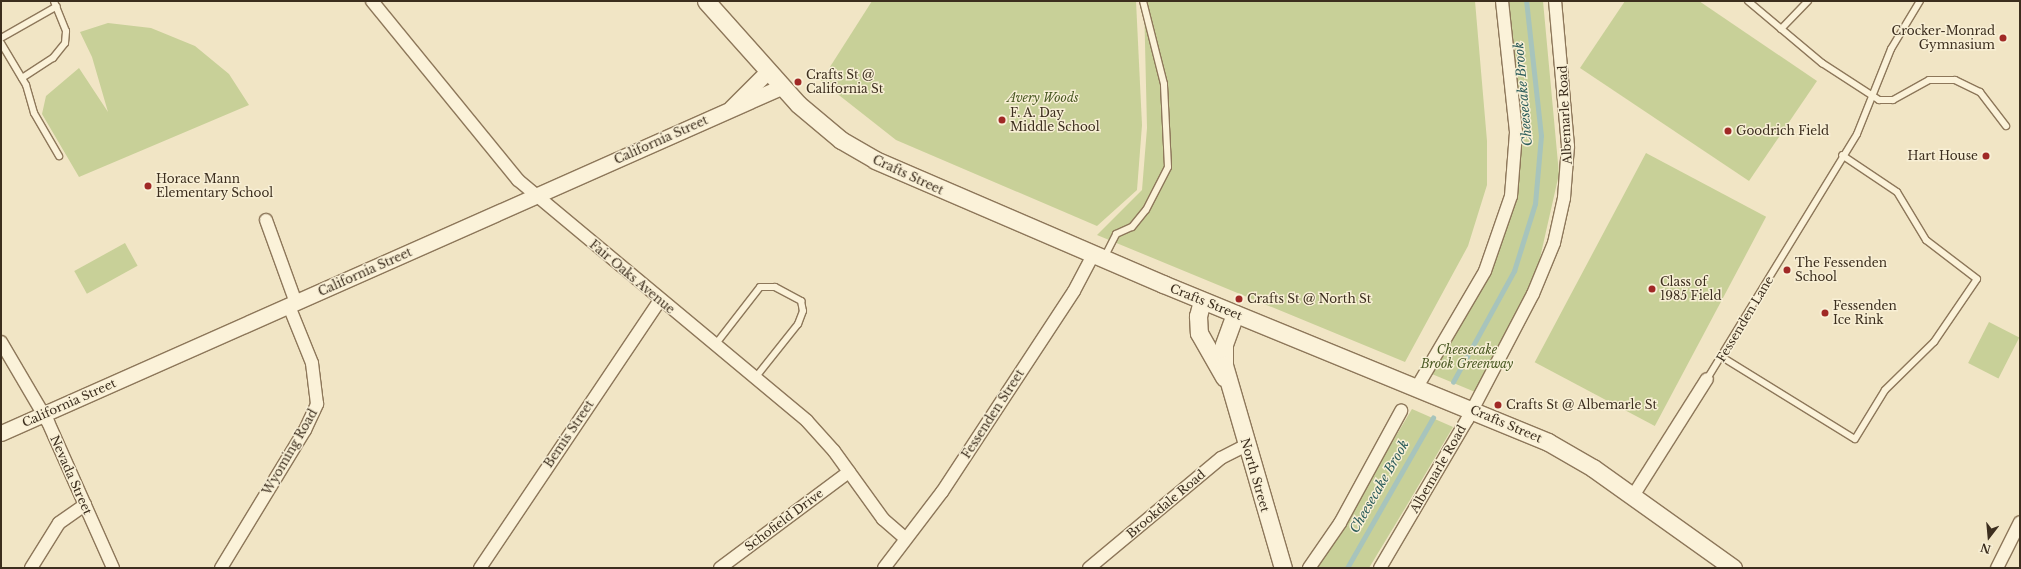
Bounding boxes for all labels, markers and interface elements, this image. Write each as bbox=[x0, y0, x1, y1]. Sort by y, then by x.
place label: Crocker-Monrad Gymnasium bbox=[1892, 24, 1995, 52]
marker: Crocker-Monrad Gymnasium bbox=[1998, 33, 2008, 43]
water label: Cheesecake Brook bbox=[1512, 41, 1536, 147]
street label: Albemarle Road bbox=[1555, 65, 1575, 165]
place label: Crafts St @ California St bbox=[806, 68, 883, 96]
marker: Crafts St @ California St bbox=[793, 77, 803, 87]
park label: Avery Woods bbox=[1007, 91, 1079, 105]
place label: F. A. Day Middle School bbox=[1010, 106, 1100, 134]
street label: California Street bbox=[612, 113, 710, 167]
marker: F. A. Day Middle School bbox=[997, 115, 1007, 125]
place label: Goodrich Field bbox=[1736, 124, 1829, 138]
marker: Goodrich Field bbox=[1723, 126, 1733, 136]
place label: Hart House bbox=[1908, 149, 1978, 163]
marker: Hart House bbox=[1981, 151, 1991, 161]
street label: Crafts Street bbox=[870, 152, 946, 198]
place label: Horace Mann Elementary School bbox=[156, 172, 274, 200]
marker: Horace Mann Elementary School bbox=[143, 181, 153, 191]
street label: Fair Oaks Avenue bbox=[586, 237, 678, 317]
street label: California Street bbox=[316, 245, 414, 299]
place label: The Fessenden School bbox=[1795, 256, 1887, 284]
marker: The Fessenden School bbox=[1782, 265, 1792, 275]
street label: Fessenden Lane bbox=[1714, 273, 1776, 365]
place label: Class of 1985 Field bbox=[1660, 275, 1722, 303]
street label: Crafts Street bbox=[1168, 281, 1244, 323]
marker: Class of 1985 Field bbox=[1647, 284, 1657, 294]
place label: Crafts St @ North St bbox=[1247, 292, 1371, 306]
marker: Crafts St @ North St bbox=[1234, 294, 1244, 304]
place label: Fessenden Ice Rink bbox=[1833, 299, 1897, 327]
marker: Fessenden Ice Rink bbox=[1820, 308, 1830, 318]
park label: Cheesecake Brook Greenway bbox=[1421, 343, 1513, 371]
street label: Fessenden Street bbox=[959, 367, 1027, 461]
street label: California Street bbox=[20, 376, 118, 430]
street label: Bemis Street bbox=[541, 398, 597, 470]
place label: Crafts St @ Albemarle St bbox=[1506, 398, 1657, 412]
marker: Crafts St @ Albemarle St bbox=[1493, 400, 1503, 410]
street label: Crafts Street bbox=[1468, 402, 1544, 446]
street label: Wyoming Road bbox=[260, 407, 320, 497]
street label: Albemarle Road bbox=[1407, 422, 1469, 516]
street label: Nevada Street bbox=[47, 433, 95, 517]
street label: North Street bbox=[1238, 436, 1272, 514]
water label: Cheesecake Brook bbox=[1347, 438, 1413, 536]
street label: Brookdale Road bbox=[1124, 467, 1208, 541]
street label: Schofield Drive bbox=[742, 486, 826, 554]
north arrow bbox=[1969, 517, 2009, 557]
text: N bbox=[1979, 540, 1993, 557]

